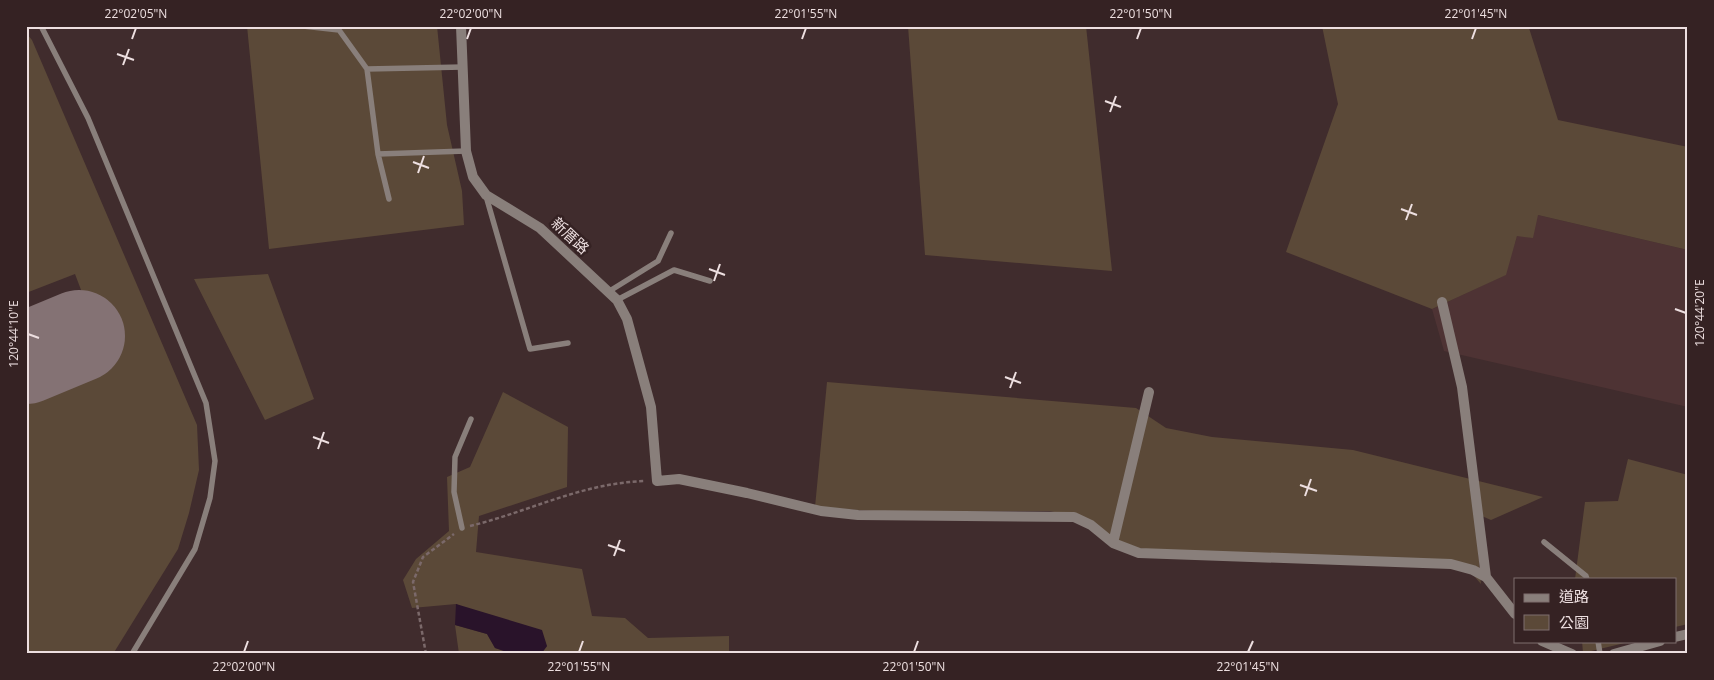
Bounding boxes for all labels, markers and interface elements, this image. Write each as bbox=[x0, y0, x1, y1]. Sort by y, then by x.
text: 22°02'05"N bbox=[105, 5, 167, 22]
text: 22°02'00"N bbox=[440, 5, 502, 22]
text: 22°01'55"N bbox=[775, 5, 837, 22]
text: 22°01'50"N bbox=[1110, 5, 1172, 22]
text: 22°01'45"N bbox=[1445, 5, 1507, 22]
street label: 新厝路 bbox=[547, 213, 594, 258]
text: 120°44'20"E bbox=[1691, 279, 1708, 347]
text: 120°44'10"E bbox=[5, 300, 22, 368]
legend bbox=[1514, 578, 1676, 642]
text: 道路 bbox=[1559, 586, 1589, 606]
text: 公園 bbox=[1559, 612, 1589, 632]
text: 22°02'00"N bbox=[213, 658, 275, 675]
text: 22°01'55"N bbox=[548, 658, 610, 675]
text: 22°01'50"N bbox=[883, 658, 945, 675]
text: 22°01'45"N bbox=[1217, 658, 1279, 675]

